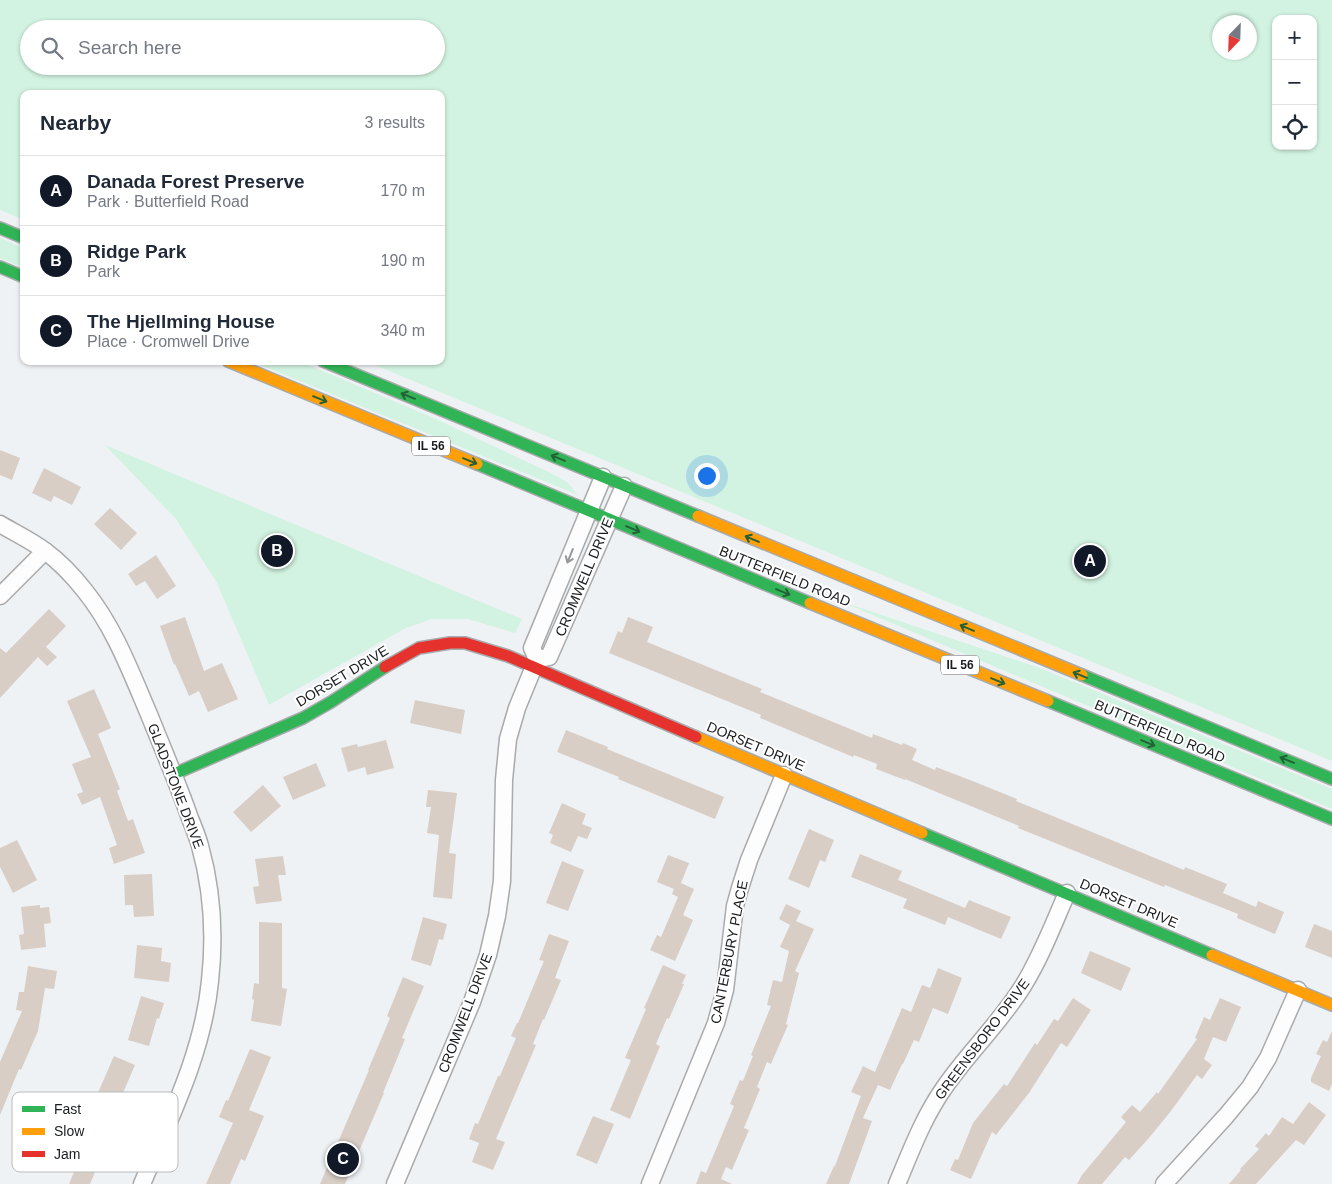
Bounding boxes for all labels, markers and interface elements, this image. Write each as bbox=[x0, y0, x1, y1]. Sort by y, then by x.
north arrow bbox=[1212, 15, 1257, 60]
map controls bbox=[1272, 15, 1317, 150]
button: + bbox=[1272, 15, 1317, 60]
search box bbox=[20, 20, 445, 75]
icon: search bbox=[38, 34, 66, 62]
text: Search here bbox=[78, 37, 182, 58]
button: − bbox=[1272, 60, 1317, 105]
button: locate bbox=[1272, 105, 1317, 150]
text: Nearby bbox=[40, 111, 111, 134]
text: 3 results bbox=[365, 114, 425, 131]
text: Danada Forest Preserve bbox=[87, 171, 305, 192]
text: A bbox=[50, 182, 62, 199]
text: 170 m bbox=[381, 182, 425, 199]
text: Park · Butterfield Road bbox=[87, 193, 249, 210]
text: Ridge Park bbox=[87, 241, 186, 262]
text: B bbox=[50, 252, 62, 269]
text: 190 m bbox=[381, 252, 425, 269]
text: Park bbox=[87, 263, 120, 280]
text: The Hjellming House bbox=[87, 311, 275, 332]
text: C bbox=[50, 322, 62, 339]
text: 340 m bbox=[381, 322, 425, 339]
text: Place · Cromwell Drive bbox=[87, 333, 250, 350]
one-way arrow bbox=[401, 391, 416, 400]
one-way arrow bbox=[312, 395, 327, 405]
road number: IL 56 bbox=[412, 436, 450, 456]
one-way arrow bbox=[551, 453, 566, 463]
one-way arrow bbox=[462, 457, 477, 467]
your location bbox=[694, 463, 720, 489]
street label: CROMWELL DRIVE bbox=[552, 515, 616, 639]
one-way arrow bbox=[625, 525, 640, 535]
pin: B bbox=[261, 532, 293, 570]
one-way arrow bbox=[745, 533, 760, 543]
street label: BUTTERFIELD ROAD bbox=[717, 542, 853, 610]
pin: A bbox=[1074, 542, 1106, 580]
one-way arrow bbox=[564, 548, 574, 563]
one-way arrow bbox=[775, 587, 790, 597]
one-way arrow bbox=[960, 623, 975, 632]
street label: DORSET DRIVE bbox=[293, 642, 391, 710]
road number: IL 56 bbox=[941, 656, 979, 674]
one-way arrow bbox=[1073, 670, 1088, 679]
one-way arrow bbox=[990, 676, 1005, 686]
street label: BUTTERFIELD ROAD bbox=[1092, 696, 1228, 766]
street label: DORSET DRIVE bbox=[705, 718, 807, 774]
street label: GLADSTONE DRIVE bbox=[145, 721, 207, 851]
one-way arrow bbox=[1140, 738, 1155, 748]
one-way arrow bbox=[1280, 755, 1295, 765]
street label: DORSET DRIVE bbox=[1078, 875, 1180, 931]
street label: CANTERBURY PLACE bbox=[707, 879, 751, 1025]
street label: CROMWELL DRIVE bbox=[435, 951, 495, 1075]
street label: GREENSBORO DRIVE bbox=[931, 975, 1033, 1103]
legend bbox=[12, 1092, 178, 1172]
text: Fast bbox=[54, 1101, 81, 1117]
text: Slow bbox=[54, 1123, 85, 1139]
pin: C bbox=[327, 1140, 359, 1178]
text: Jam bbox=[54, 1146, 80, 1162]

